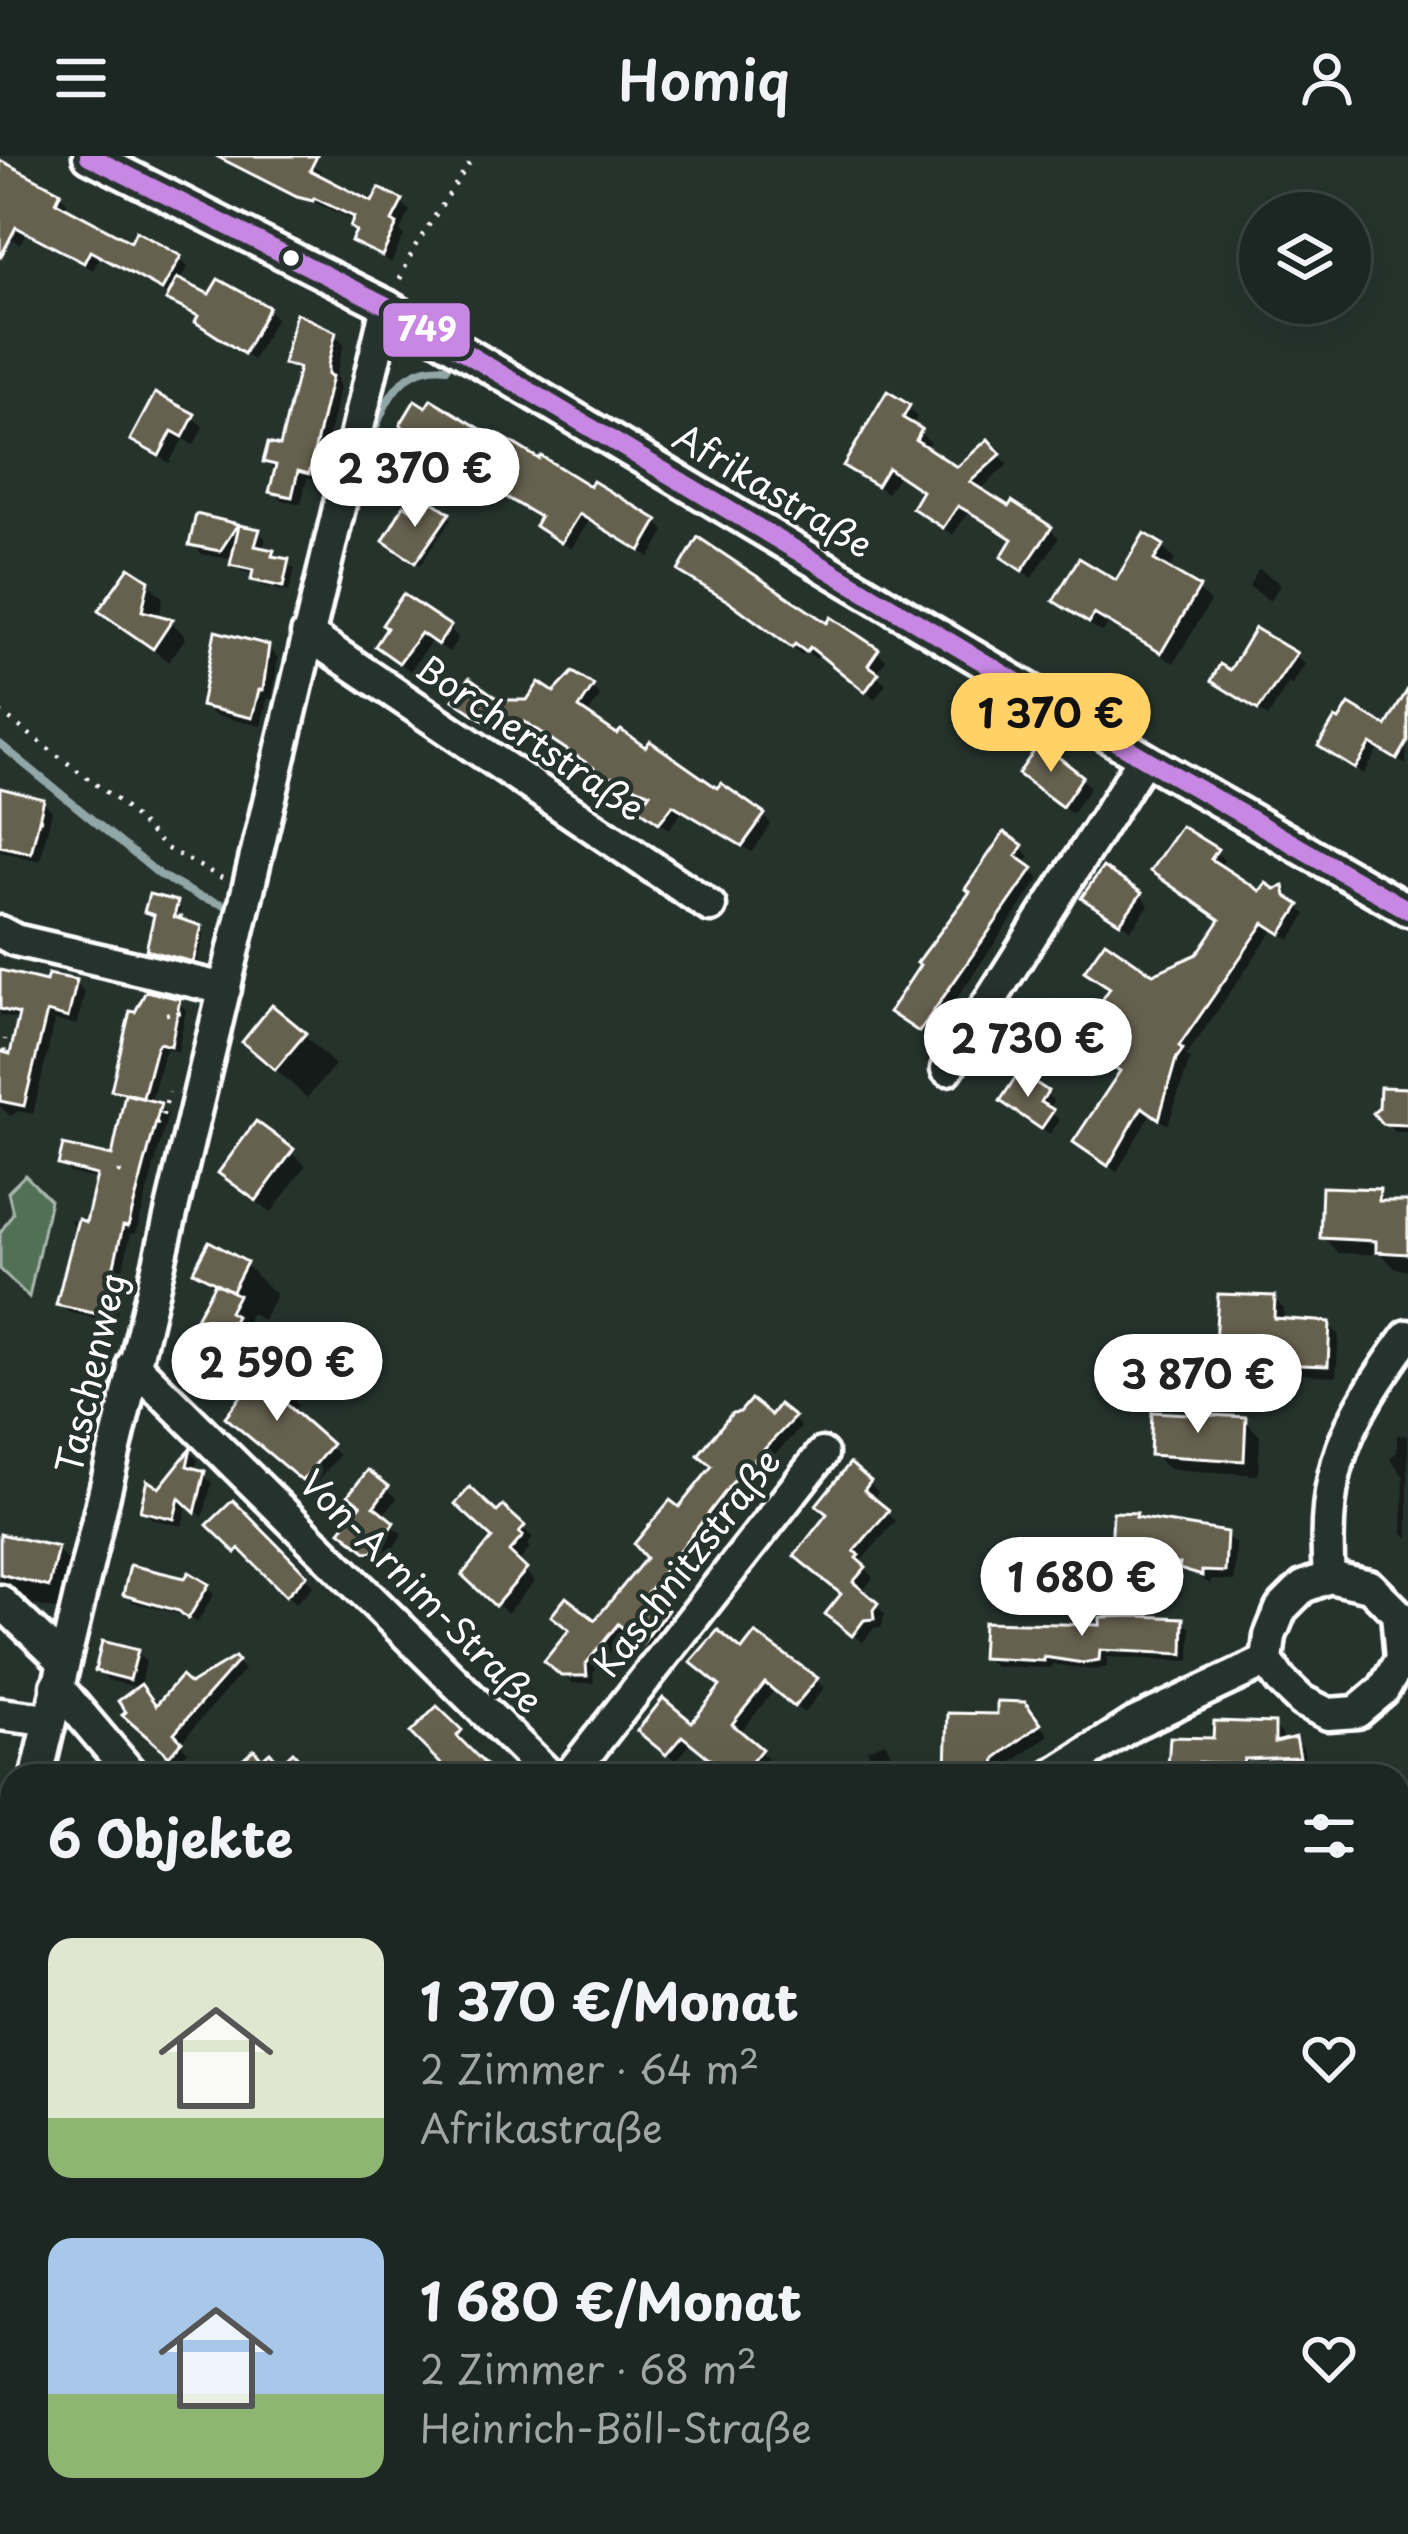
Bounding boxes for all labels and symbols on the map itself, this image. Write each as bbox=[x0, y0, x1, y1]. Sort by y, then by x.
unlabelled marker bbox=[280, 247, 302, 269]
line badge: 749 bbox=[381, 301, 472, 359]
text: 749 bbox=[397, 302, 457, 352]
street label: Afrikastraße bbox=[664, 408, 884, 570]
pin: 2 370 € bbox=[304, 428, 526, 530]
street label: Borchertstraße bbox=[406, 639, 657, 833]
pin: 1 370 € bbox=[940, 673, 1162, 775]
pin: 2 730 € bbox=[917, 998, 1139, 1100]
street label: Taschenweg bbox=[40, 1267, 138, 1478]
pin: 2 590 € bbox=[166, 1322, 388, 1424]
pin: 3 870 € bbox=[1087, 1334, 1309, 1436]
street label: Kaschnitzstraße bbox=[579, 1436, 792, 1688]
street label: Von-Arnim-Straße bbox=[288, 1456, 557, 1725]
pin: 1 680 € bbox=[971, 1537, 1193, 1639]

